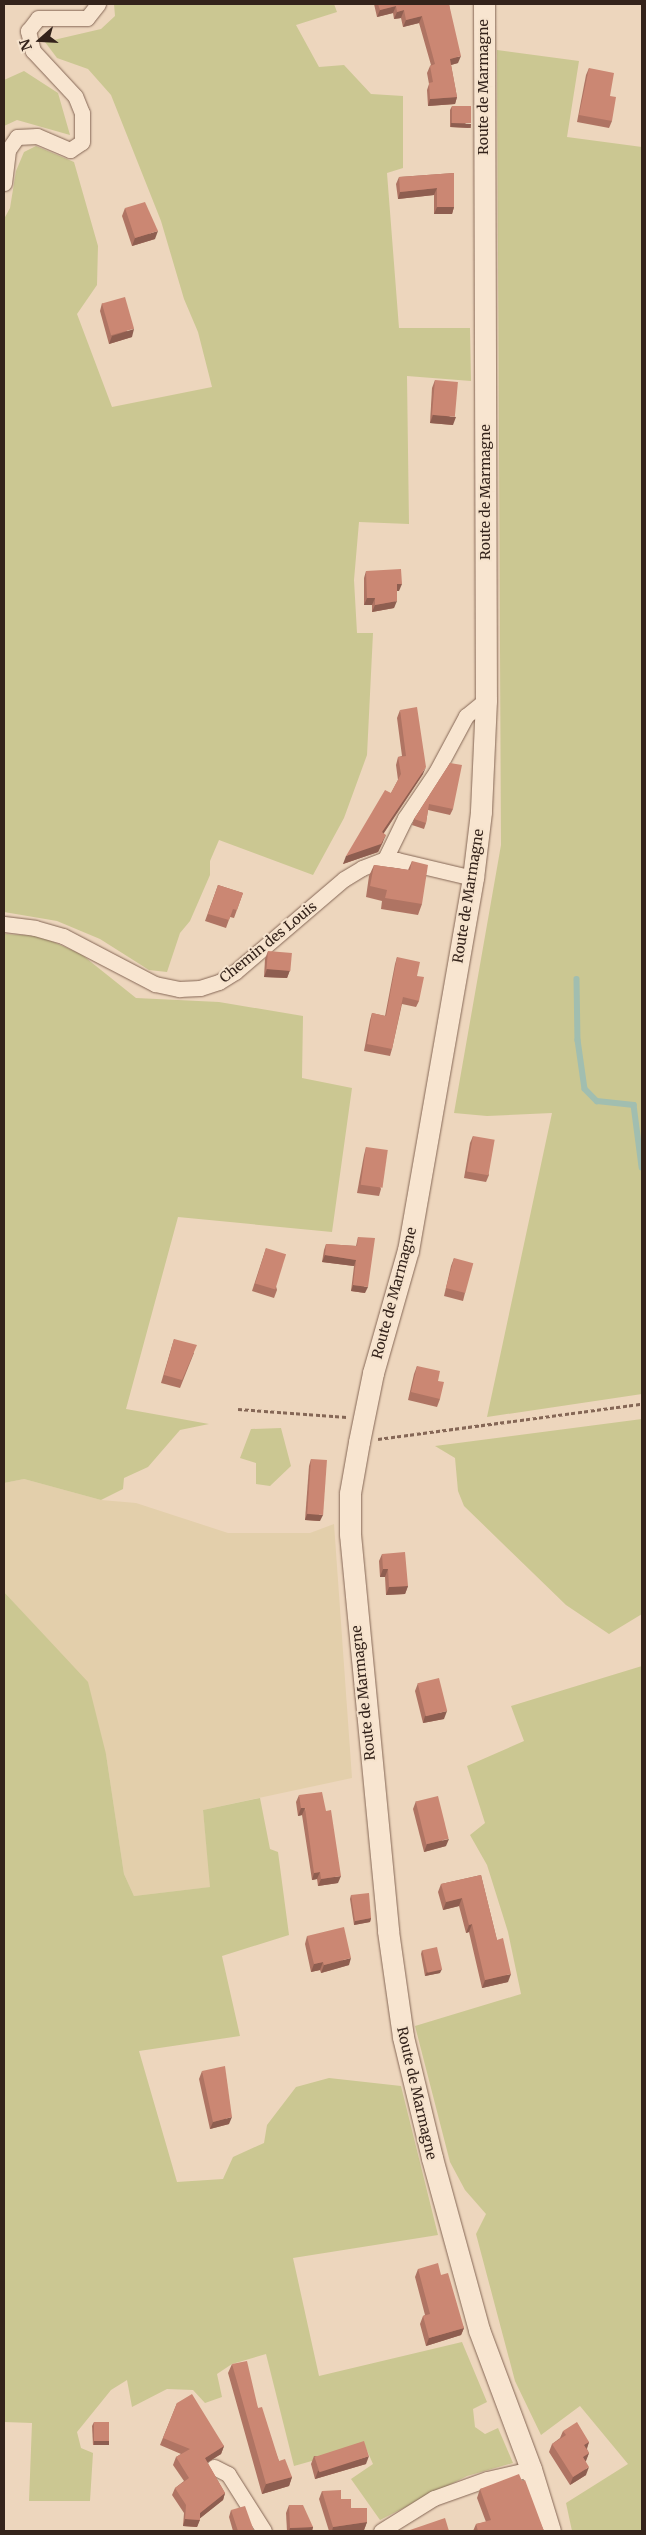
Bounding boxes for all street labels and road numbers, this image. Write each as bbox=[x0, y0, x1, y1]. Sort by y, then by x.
street label: Route de Marmagne bbox=[475, 19, 491, 155]
street label: Route de Marmagne bbox=[477, 424, 493, 560]
street label: Route de Marmagne bbox=[449, 828, 487, 964]
street label: Chemin des Louis bbox=[216, 898, 320, 986]
street label: Route de Marmagne bbox=[368, 1225, 420, 1361]
street label: Route de Marmagne bbox=[348, 1625, 378, 1761]
street label: Route de Marmagne bbox=[394, 2025, 440, 2161]

